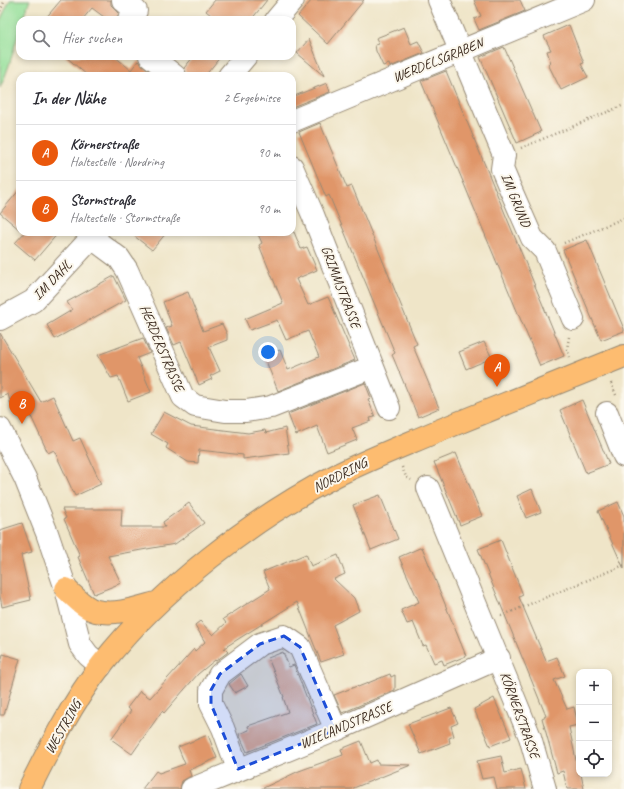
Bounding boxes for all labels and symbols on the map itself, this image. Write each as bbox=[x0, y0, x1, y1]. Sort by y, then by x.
street label: WERDELSGRABEN bbox=[390, 33, 488, 86]
street label: IM GRUND bbox=[498, 171, 535, 230]
street label: GRIMMSTRASSE bbox=[317, 243, 365, 333]
street label: IM DAHL bbox=[29, 256, 76, 303]
street label: HERDERSTRASSE bbox=[136, 302, 188, 395]
your location bbox=[258, 342, 278, 362]
pin: A bbox=[484, 354, 510, 387]
pin: B bbox=[9, 391, 35, 424]
street label: NORDRING bbox=[310, 453, 372, 496]
street label: KÖRNERSTRASSE bbox=[496, 669, 544, 763]
street label: WESTRING bbox=[41, 696, 86, 756]
street label: WIELANDSTRASSE bbox=[297, 697, 397, 752]

